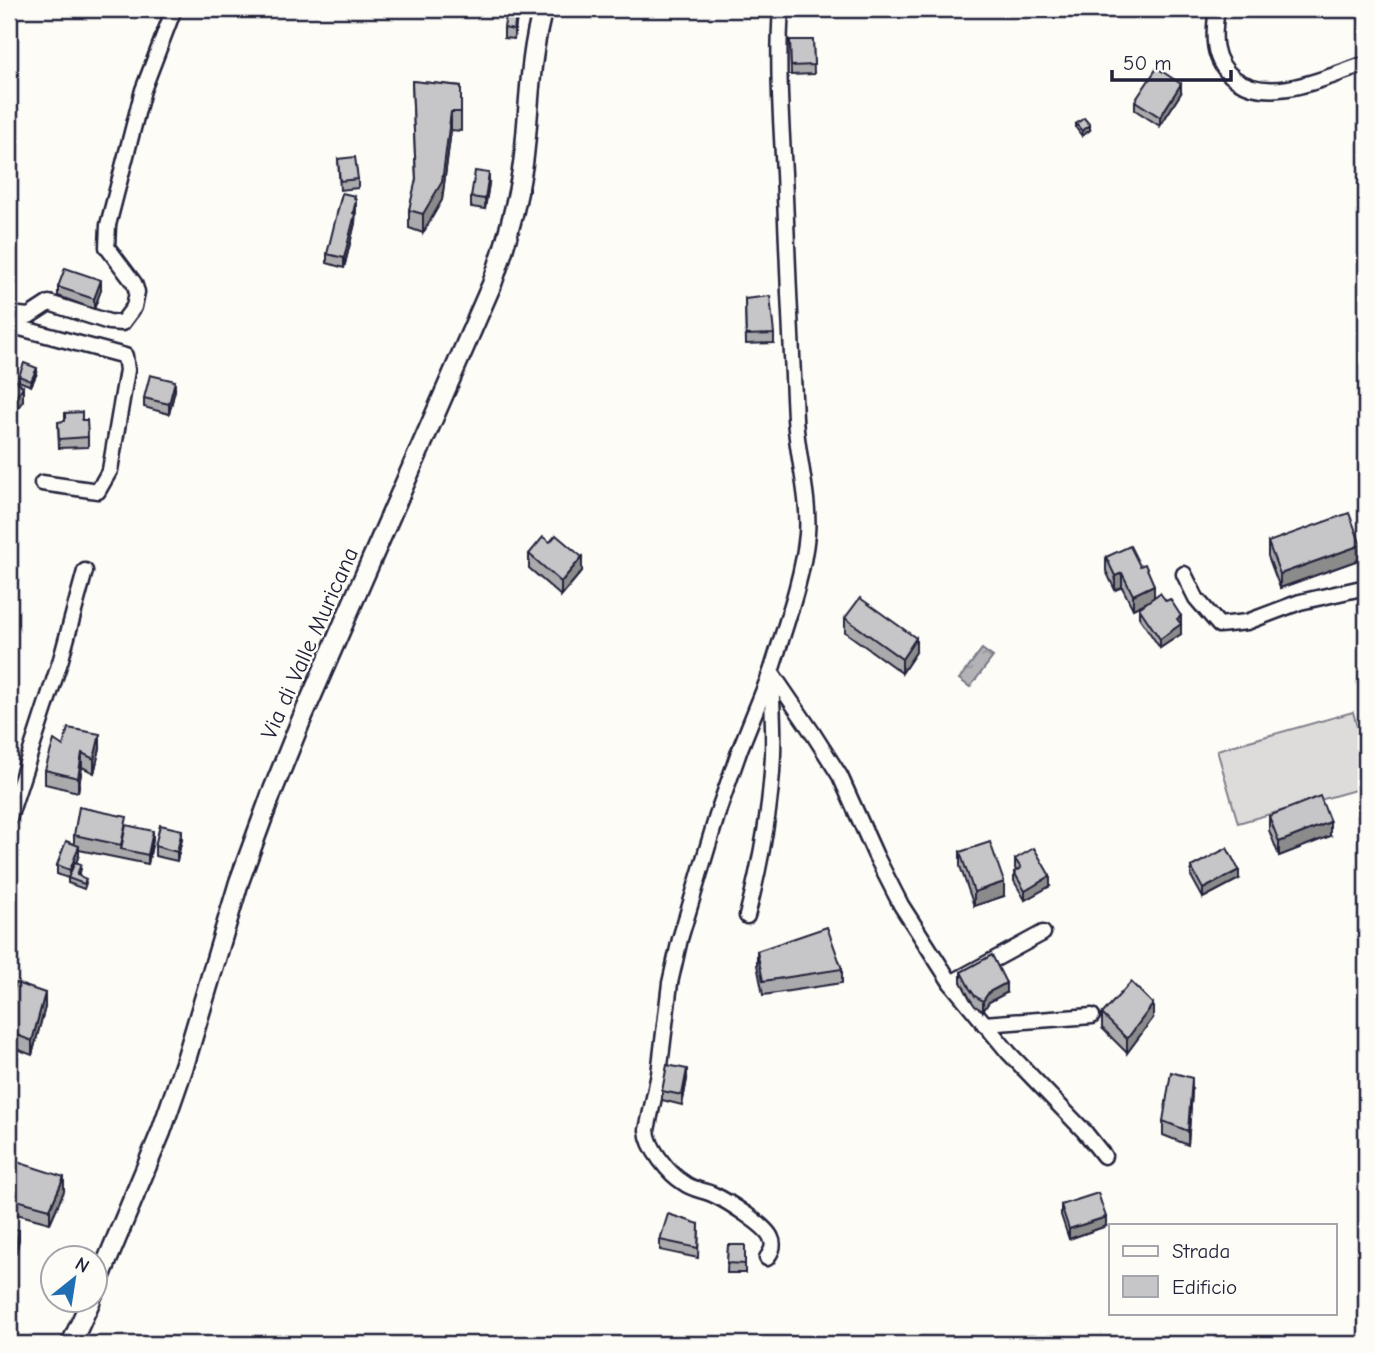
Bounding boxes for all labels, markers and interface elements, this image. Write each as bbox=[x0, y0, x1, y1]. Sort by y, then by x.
scale bar bbox=[1112, 38, 1232, 82]
text: 50 m bbox=[1123, 51, 1172, 75]
street label: Via di Valle Muricana bbox=[255, 543, 364, 743]
legend bbox=[1109, 1224, 1336, 1314]
text: Strada bbox=[1172, 1239, 1230, 1263]
north arrow bbox=[38, 1244, 108, 1314]
text: N bbox=[71, 1253, 93, 1278]
text: Edificio bbox=[1172, 1275, 1237, 1299]

